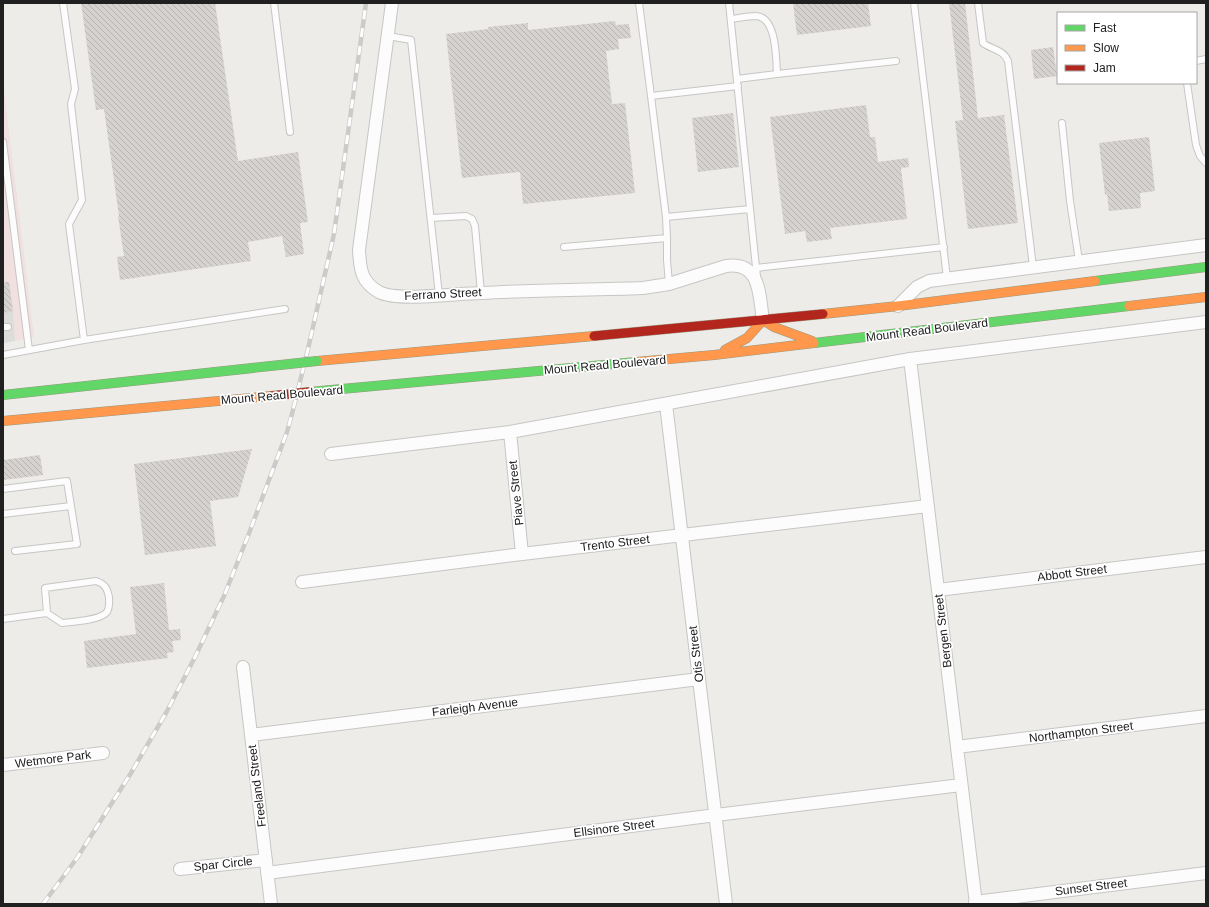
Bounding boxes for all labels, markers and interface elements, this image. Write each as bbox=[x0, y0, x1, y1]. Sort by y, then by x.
legend bbox=[1057, 12, 1197, 84]
text: Fast bbox=[1093, 21, 1117, 35]
text: Slow bbox=[1093, 41, 1119, 55]
text: Jam bbox=[1093, 61, 1116, 75]
street label: Ferrano Street bbox=[404, 285, 483, 303]
street label: Mount Read Boulevard bbox=[865, 316, 989, 344]
street label: Mount Read Boulevard bbox=[543, 353, 667, 377]
street label: Mount Read Boulevard bbox=[220, 383, 344, 407]
street label: Piave Street bbox=[506, 459, 526, 526]
street label: Trento Street bbox=[580, 532, 651, 554]
street label: Abbott Street bbox=[1036, 562, 1108, 584]
street label: Bergen Street bbox=[931, 593, 954, 669]
street label: Otis Street bbox=[686, 624, 706, 683]
street label: Farleigh Avenue bbox=[431, 695, 519, 719]
street label: Northampton Street bbox=[1028, 719, 1134, 745]
street label: Freeland Street bbox=[245, 743, 269, 828]
street label: Wetmore Park bbox=[14, 747, 93, 771]
street label: Ellsinore Street bbox=[573, 816, 656, 840]
street label: Spar Circle bbox=[193, 854, 254, 874]
street label: Sunset Street bbox=[1054, 876, 1129, 898]

